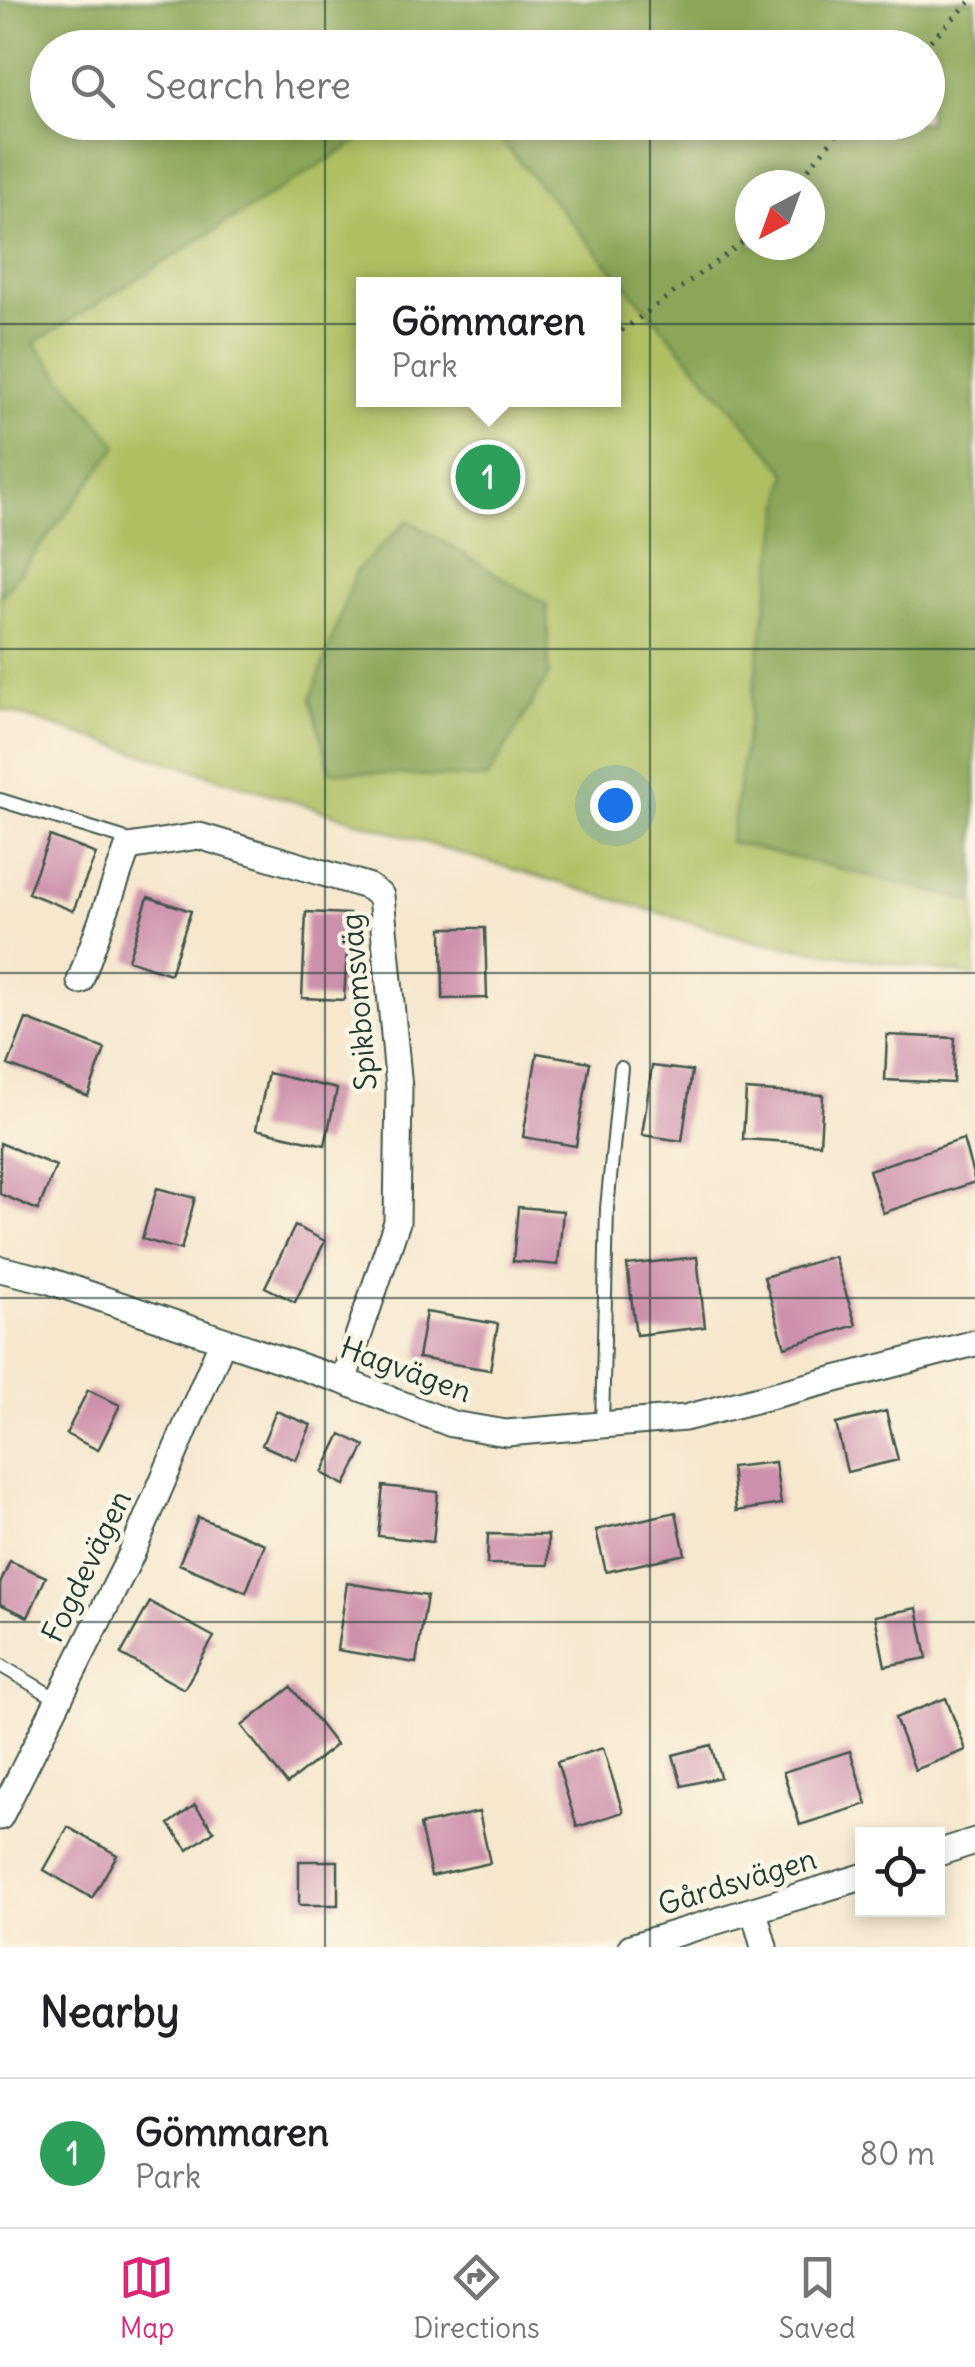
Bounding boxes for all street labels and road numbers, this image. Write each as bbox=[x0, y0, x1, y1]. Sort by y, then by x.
street label: Spikbomsväg bbox=[331, 912, 385, 1092]
street label: Hagvägen bbox=[335, 1328, 477, 1410]
street label: Fogdevägen bbox=[33, 1484, 139, 1648]
street label: Gårdsvägen bbox=[653, 1839, 821, 1923]

